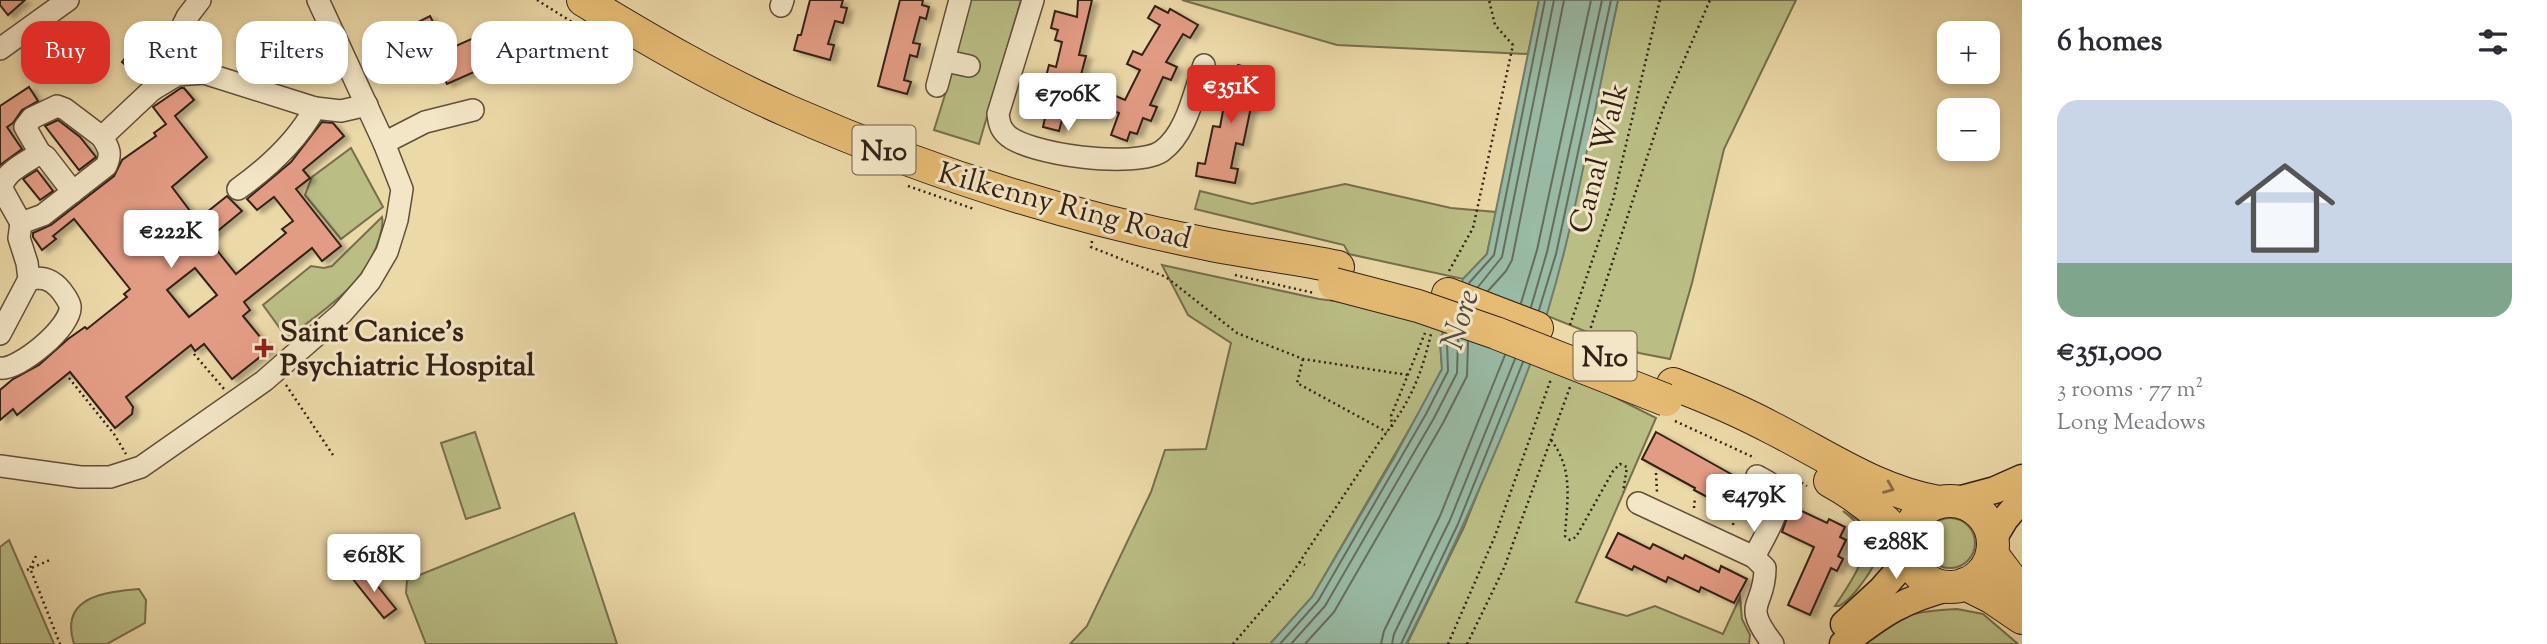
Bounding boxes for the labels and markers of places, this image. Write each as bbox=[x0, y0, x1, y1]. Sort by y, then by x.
pin: €351K bbox=[1182, 66, 1280, 125]
pin: €706K bbox=[1019, 74, 1117, 133]
pin: €222K bbox=[122, 210, 220, 270]
place label: Saint Canice's Psychiatric Hospital bbox=[280, 312, 536, 389]
marker: Saint Canice's Psychiatric Hospital bbox=[254, 338, 274, 358]
pin: €479K bbox=[1705, 475, 1803, 534]
pin: €288K bbox=[1847, 522, 1945, 581]
pin: €618K bbox=[325, 534, 423, 594]

